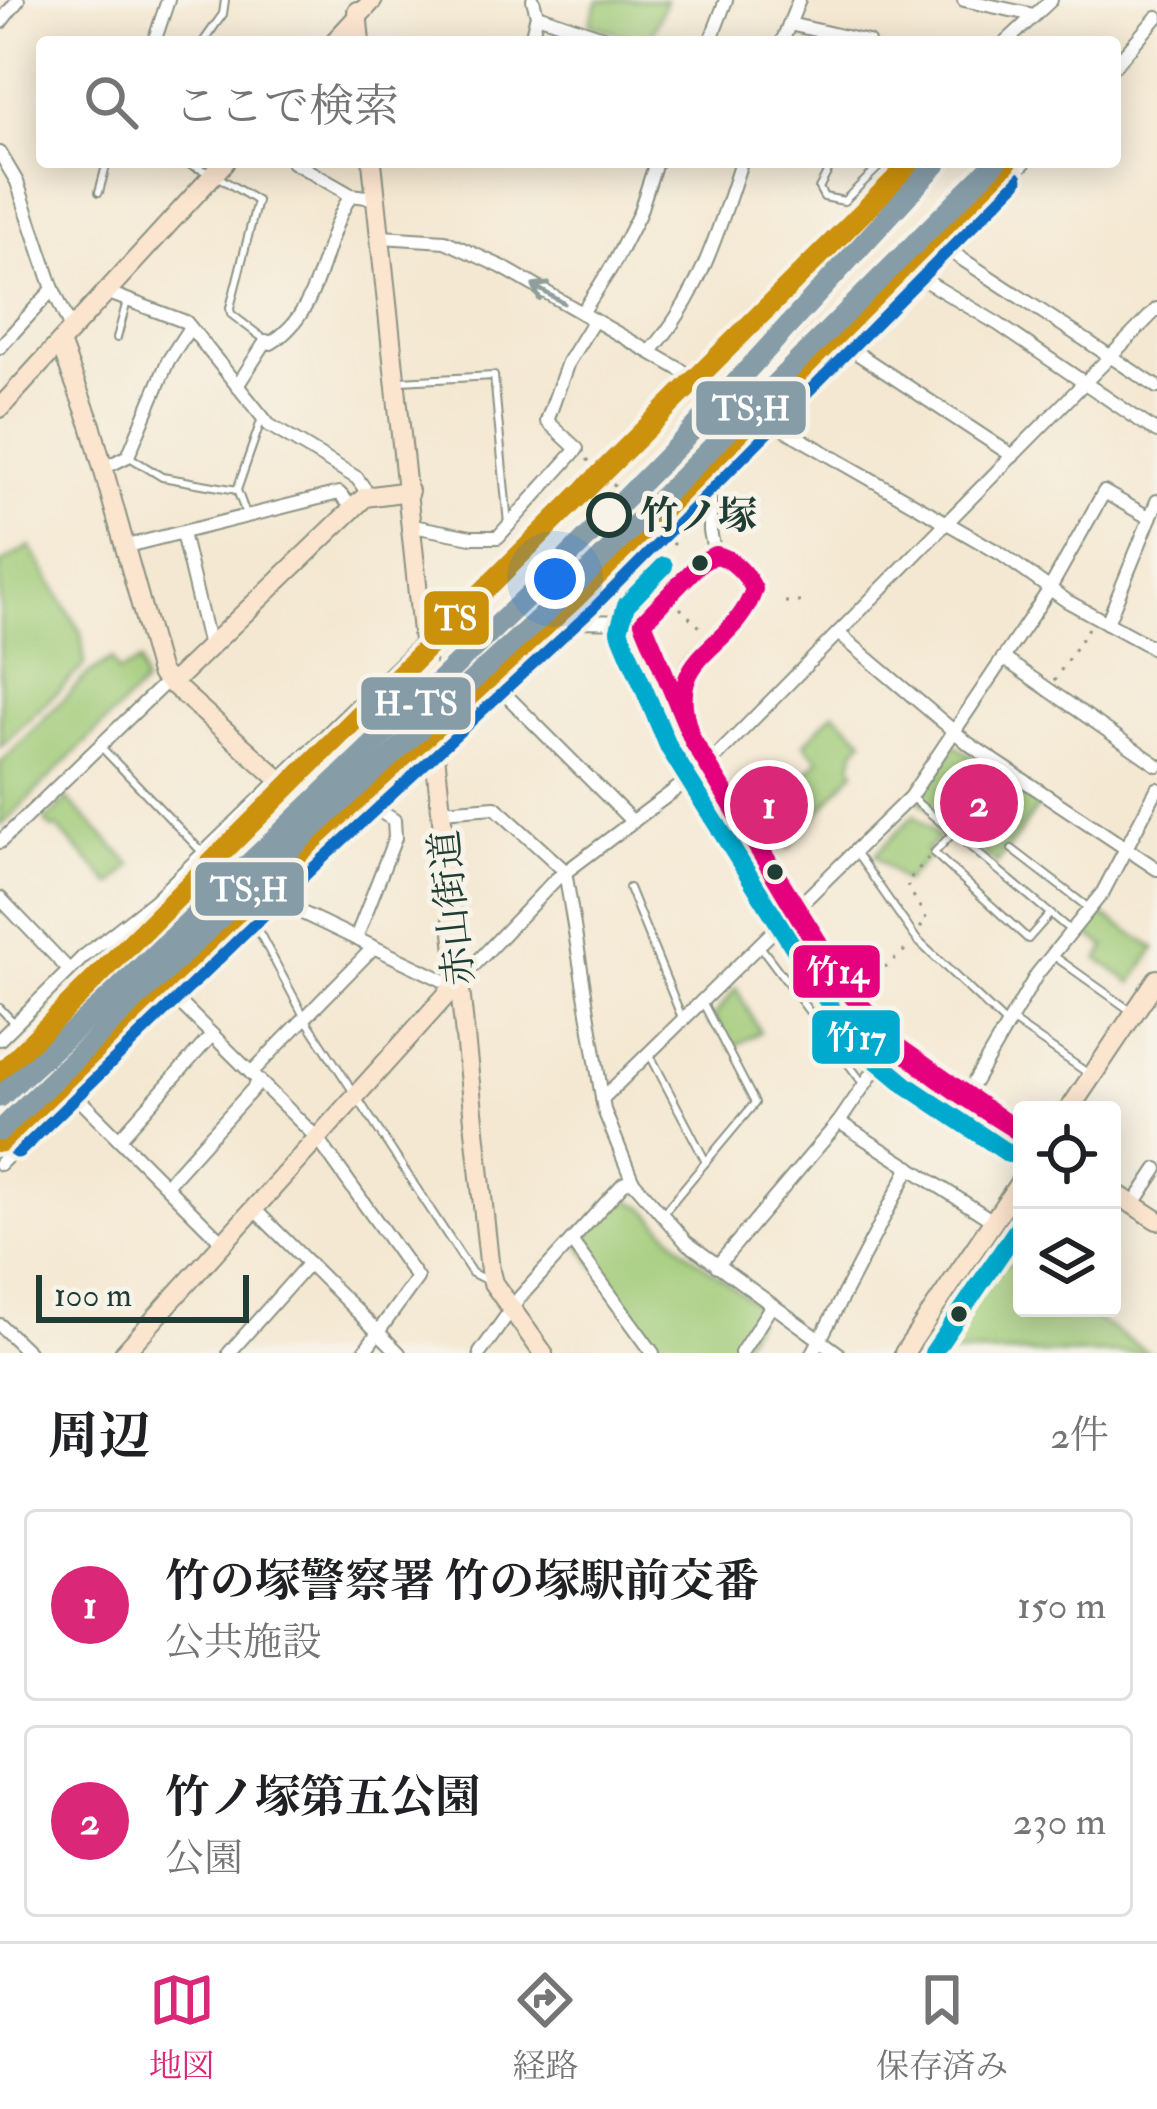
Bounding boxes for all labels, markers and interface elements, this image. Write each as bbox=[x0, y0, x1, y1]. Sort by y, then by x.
search box bbox=[36, 36, 1121, 168]
icon: search bbox=[78, 69, 144, 135]
text: ここで検索 bbox=[174, 79, 399, 135]
one-way arrow bbox=[532, 281, 567, 305]
line badge: TS;H bbox=[694, 379, 808, 437]
text: TS;H bbox=[711, 389, 790, 430]
place label: 竹ノ塚 bbox=[640, 492, 757, 541]
marker: 竹ノ塚 bbox=[588, 494, 630, 536]
your location bbox=[525, 549, 585, 609]
unlabelled marker bbox=[689, 552, 711, 574]
line badge: TS bbox=[422, 589, 491, 647]
text: TS bbox=[434, 599, 477, 640]
line badge: H-TS bbox=[359, 675, 473, 732]
text: H-TS bbox=[374, 684, 458, 725]
pin: 2 bbox=[940, 758, 1018, 848]
pin: 1 bbox=[730, 760, 808, 850]
street label: 赤山街道 bbox=[420, 828, 485, 988]
line badge: TS;H bbox=[193, 860, 306, 918]
unlabelled marker bbox=[764, 861, 786, 883]
text: TS;H bbox=[209, 870, 288, 911]
line badge: 竹14 bbox=[791, 943, 882, 1000]
text: 竹14 bbox=[806, 952, 870, 993]
line badge: 竹17 bbox=[810, 1008, 902, 1066]
text: 竹17 bbox=[826, 1018, 887, 1059]
map controls bbox=[1013, 1101, 1121, 1317]
button: locate bbox=[1013, 1101, 1121, 1209]
button: layers bbox=[1013, 1209, 1121, 1317]
scale bar bbox=[36, 1269, 249, 1322]
text: 100 m bbox=[54, 1275, 132, 1316]
unlabelled marker bbox=[948, 1303, 970, 1325]
text: 周辺 bbox=[48, 1405, 150, 1469]
text: 2件 bbox=[1050, 1411, 1109, 1460]
text: 竹の塚警察署 竹の塚駅前交番 bbox=[165, 1554, 759, 1610]
text: 1 bbox=[83, 1581, 97, 1630]
text: 150 m bbox=[1017, 1581, 1106, 1630]
text: 公共施設 bbox=[165, 1618, 321, 1667]
text: 竹ノ塚第五公園 bbox=[165, 1770, 480, 1826]
text: 2 bbox=[80, 1797, 100, 1846]
text: 230 m bbox=[1013, 1797, 1106, 1846]
text: 公園 bbox=[165, 1834, 243, 1883]
tab: 地図 bbox=[149, 1967, 215, 2087]
tab: 経路 bbox=[512, 1967, 578, 2087]
tab: 保存済み bbox=[876, 1967, 1008, 2087]

